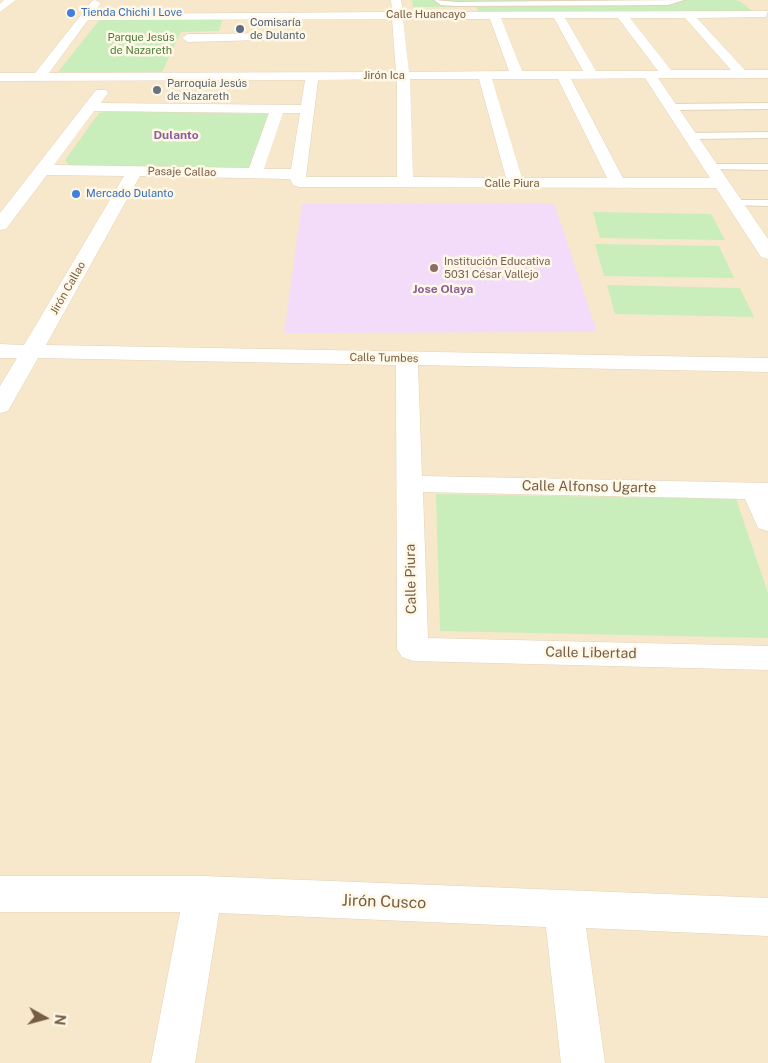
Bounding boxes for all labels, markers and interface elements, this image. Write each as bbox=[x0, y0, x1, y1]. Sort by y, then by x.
place label: Tienda Chichi I Love bbox=[81, 6, 182, 20]
marker: Tienda Chichi I Love bbox=[65, 7, 77, 19]
street label: Calle Huancayo bbox=[386, 8, 466, 22]
place label: Comisaría de Dulanto bbox=[250, 16, 305, 42]
marker: Comisaría de Dulanto bbox=[234, 23, 246, 35]
park label: Parque Jesús de Nazareth bbox=[107, 31, 175, 57]
street label: Jirón Ica bbox=[363, 69, 405, 83]
place label: Parroquia Jesús de Nazareth bbox=[167, 77, 247, 103]
marker: Parroquia Jesús de Nazareth bbox=[151, 84, 163, 96]
district label: Dulanto bbox=[153, 128, 199, 142]
street label: Pasaje Callao bbox=[148, 165, 216, 179]
street label: Calle Piura bbox=[484, 177, 540, 191]
place label: Mercado Dulanto bbox=[86, 187, 173, 201]
marker: Mercado Dulanto bbox=[70, 188, 82, 200]
place label: Institución Educativa 5031 César Vallejo bbox=[444, 255, 550, 281]
street label: Jirón Callao bbox=[48, 259, 88, 317]
marker: Institución Educativa 5031 César Vallejo bbox=[428, 262, 440, 274]
district label: Jose Olaya bbox=[413, 282, 473, 296]
street label: Calle Tumbes bbox=[349, 351, 419, 365]
street label: Calle Alfonso Ugarte bbox=[522, 477, 656, 497]
street label: Calle Piura bbox=[402, 544, 420, 614]
street label: Calle Libertad bbox=[545, 644, 637, 662]
street label: Jirón Cusco bbox=[341, 891, 427, 913]
north arrow bbox=[20, 993, 70, 1043]
text: N bbox=[51, 1013, 68, 1026]

